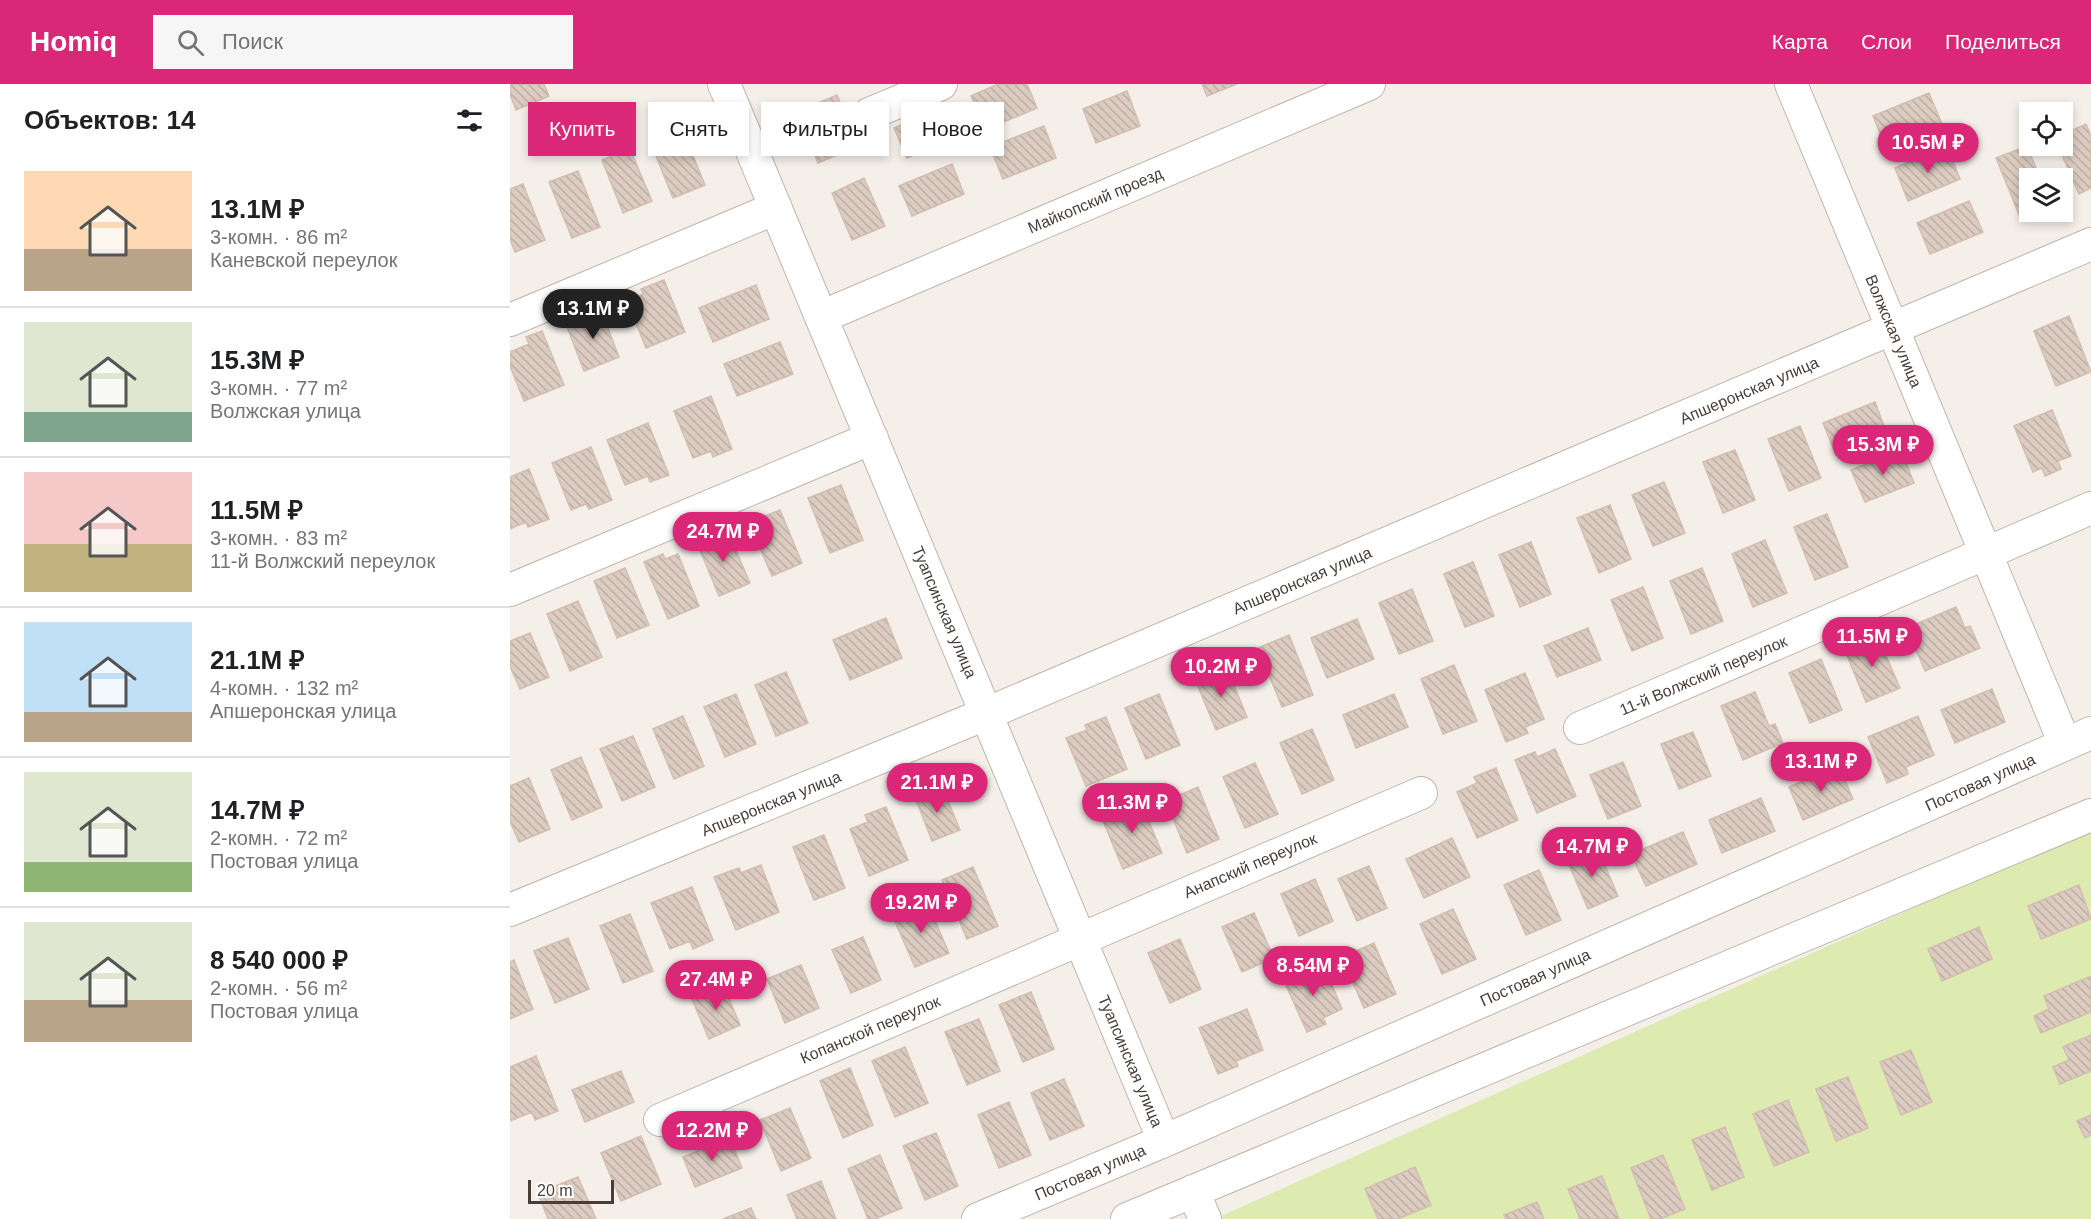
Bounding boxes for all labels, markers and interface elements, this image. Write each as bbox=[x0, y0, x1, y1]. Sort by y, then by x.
search box bbox=[153, 15, 573, 69]
text: Homiq bbox=[30, 26, 117, 57]
icon: search bbox=[174, 26, 207, 59]
text: Поиск bbox=[222, 29, 283, 54]
text: Карта bbox=[1772, 30, 1828, 53]
text: Слои bbox=[1861, 30, 1912, 53]
text: Поделиться bbox=[1945, 30, 2061, 53]
chip: Купить bbox=[528, 102, 636, 156]
chip: Снять bbox=[648, 102, 749, 156]
chip: Фильтры bbox=[761, 102, 889, 156]
chip: Новое bbox=[901, 102, 1004, 156]
map controls bbox=[2019, 102, 2073, 222]
button: locate bbox=[2019, 102, 2073, 156]
icon: filters bbox=[453, 104, 486, 137]
text: Объектов: 14 bbox=[24, 105, 195, 135]
pin: 10.5M ₽ bbox=[1873, 123, 1983, 174]
text: 10.5M ₽ bbox=[1892, 131, 1964, 153]
street label: Майкопский проезд bbox=[1025, 164, 1166, 237]
button: layers bbox=[2019, 168, 2073, 222]
text: 13.1M ₽ bbox=[210, 194, 305, 224]
icon: home bbox=[72, 195, 144, 267]
text: 3-комн. · 86 m² bbox=[210, 226, 347, 248]
text: Каневской переулок bbox=[210, 249, 397, 271]
street label: Волжская улица bbox=[1862, 272, 1925, 390]
pin: 13.1M ₽ bbox=[538, 289, 648, 340]
text: 13.1M ₽ bbox=[557, 297, 629, 319]
text: 15.3M ₽ bbox=[210, 345, 305, 375]
icon: home bbox=[72, 346, 144, 418]
street label: Апшеронская улица bbox=[1677, 353, 1821, 427]
text: 3-комн. · 77 m² bbox=[210, 377, 347, 399]
text: Волжская улица bbox=[210, 400, 361, 422]
pin: 15.3M ₽ bbox=[1828, 425, 1938, 476]
text: 15.3M ₽ bbox=[1847, 433, 1919, 455]
text: 11.5M ₽ bbox=[210, 495, 303, 525]
icon: home bbox=[72, 496, 144, 568]
pin: 24.7M ₽ bbox=[668, 512, 778, 563]
text: 24.7M ₽ bbox=[687, 520, 759, 542]
text: 3-комн. · 83 m² bbox=[210, 527, 347, 549]
street label: Апшеронская улица bbox=[1230, 543, 1374, 617]
street label: Туапсинская улица bbox=[909, 544, 980, 681]
text: 11-й Волжский переулок bbox=[210, 550, 435, 572]
pin: 11.5M ₽ bbox=[1817, 617, 1927, 668]
text: 11.5M ₽ bbox=[1836, 625, 1908, 647]
street label: 11-й Волжский переулок bbox=[1617, 632, 1790, 718]
text: 21.1M ₽ bbox=[210, 645, 305, 675]
icon: home bbox=[72, 646, 144, 718]
pin: 10.2M ₽ bbox=[1166, 647, 1276, 698]
text: 10.2M ₽ bbox=[1185, 655, 1257, 677]
text: 4-комн. · 132 m² bbox=[210, 677, 358, 699]
text: Апшеронская улица bbox=[210, 700, 396, 722]
pin: 13.1M ₽ bbox=[1766, 742, 1876, 793]
text: 13.1M ₽ bbox=[1785, 750, 1857, 772]
street label: Постовая улица bbox=[1922, 751, 2038, 814]
pin: 21.1M ₽ bbox=[882, 763, 992, 814]
street label: Апшеронская улица bbox=[699, 768, 844, 839]
text: 21.1M ₽ bbox=[901, 771, 973, 793]
pin: 11.3M ₽ bbox=[1077, 783, 1187, 834]
text: 11.3M ₽ bbox=[1096, 791, 1168, 813]
text: 14.7M ₽ bbox=[210, 795, 305, 825]
icon: home bbox=[72, 796, 144, 868]
text: 2-комн. · 72 m² bbox=[210, 827, 347, 849]
pin: 14.7M ₽ bbox=[1537, 827, 1647, 878]
street label: Анапский переулок bbox=[1181, 829, 1320, 901]
text: 14.7M ₽ bbox=[1556, 835, 1628, 857]
text: Постовая улица bbox=[210, 850, 358, 872]
pin: 19.2M ₽ bbox=[866, 883, 976, 934]
text: 19.2M ₽ bbox=[885, 891, 957, 913]
text: 8 540 000 ₽ bbox=[210, 945, 348, 975]
icon: home bbox=[72, 946, 144, 1018]
pin: 8.54M ₽ bbox=[1258, 946, 1368, 997]
street label: Постовая улица bbox=[1477, 946, 1593, 1009]
text: 8.54M ₽ bbox=[1277, 954, 1349, 976]
pin: 27.4M ₽ bbox=[661, 960, 771, 1011]
text: 27.4M ₽ bbox=[680, 968, 752, 990]
text: 2-комн. · 56 m² bbox=[210, 977, 347, 999]
street label: Копанской переулок bbox=[798, 992, 944, 1067]
street label: Туапсинская улица bbox=[1095, 993, 1166, 1130]
text: Постовая улица bbox=[210, 1000, 358, 1022]
pin: 12.2M ₽ bbox=[657, 1111, 767, 1162]
text: 12.2M ₽ bbox=[676, 1119, 748, 1141]
street label: Постовая улица bbox=[1032, 1141, 1148, 1203]
scale bar bbox=[528, 1177, 614, 1204]
text: 20 m bbox=[537, 1182, 573, 1199]

